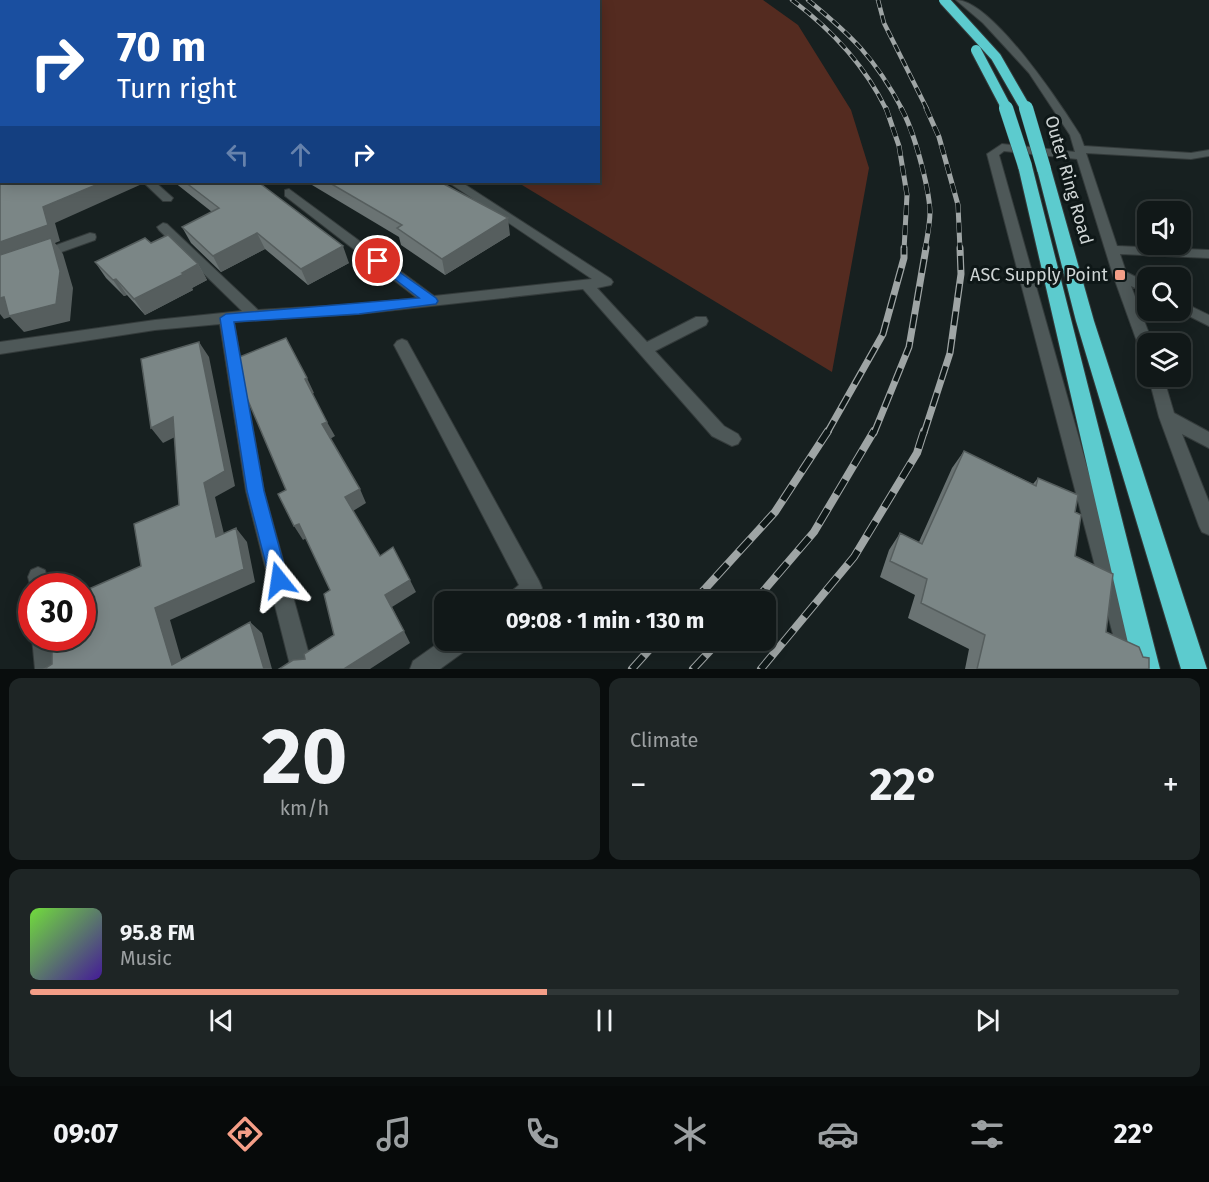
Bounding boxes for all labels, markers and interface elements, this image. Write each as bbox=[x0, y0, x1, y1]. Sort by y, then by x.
text: 70 m bbox=[117, 22, 206, 72]
icon: right bbox=[18, 24, 96, 102]
text: Turn right bbox=[117, 73, 237, 105]
street label: Outer Ring Road bbox=[1040, 113, 1098, 247]
icon: left bbox=[221, 138, 254, 171]
icon: ahead bbox=[284, 138, 317, 171]
icon: right bbox=[347, 138, 380, 171]
map controls bbox=[1137, 201, 1191, 387]
button: sound bbox=[1137, 201, 1191, 255]
pin bbox=[352, 235, 403, 286]
icon: arrive bbox=[361, 244, 394, 277]
place label: ASC Supply Point bbox=[970, 264, 1108, 286]
button: search bbox=[1137, 267, 1191, 321]
marker: ASC Supply Point bbox=[1113, 268, 1127, 282]
button: layers bbox=[1137, 333, 1191, 387]
position arrow bbox=[247, 548, 311, 612]
speed limit sign: 30 bbox=[18, 573, 96, 651]
text: 09:08 · 1 min · 130 m bbox=[506, 607, 704, 634]
text: 20 bbox=[262, 710, 347, 804]
text: Climate bbox=[630, 728, 698, 752]
text: 22° bbox=[870, 758, 940, 812]
text: − bbox=[630, 765, 647, 805]
text: + bbox=[1163, 765, 1179, 805]
text: km/h bbox=[280, 796, 329, 820]
text: 95.8 FM bbox=[120, 919, 195, 946]
text: Music bbox=[120, 946, 172, 970]
icon: previous bbox=[205, 1004, 238, 1037]
icon: pause bbox=[588, 1004, 621, 1037]
icon: next bbox=[971, 1004, 1004, 1037]
icon: directions bbox=[224, 1113, 266, 1155]
icon: music bbox=[373, 1113, 415, 1155]
icon: phone bbox=[521, 1113, 563, 1155]
icon: climate bbox=[669, 1113, 711, 1155]
icon: car bbox=[817, 1113, 859, 1155]
icon: filters bbox=[966, 1113, 1008, 1155]
text: 09:07 bbox=[53, 1118, 118, 1150]
text: 22° bbox=[1114, 1118, 1156, 1150]

